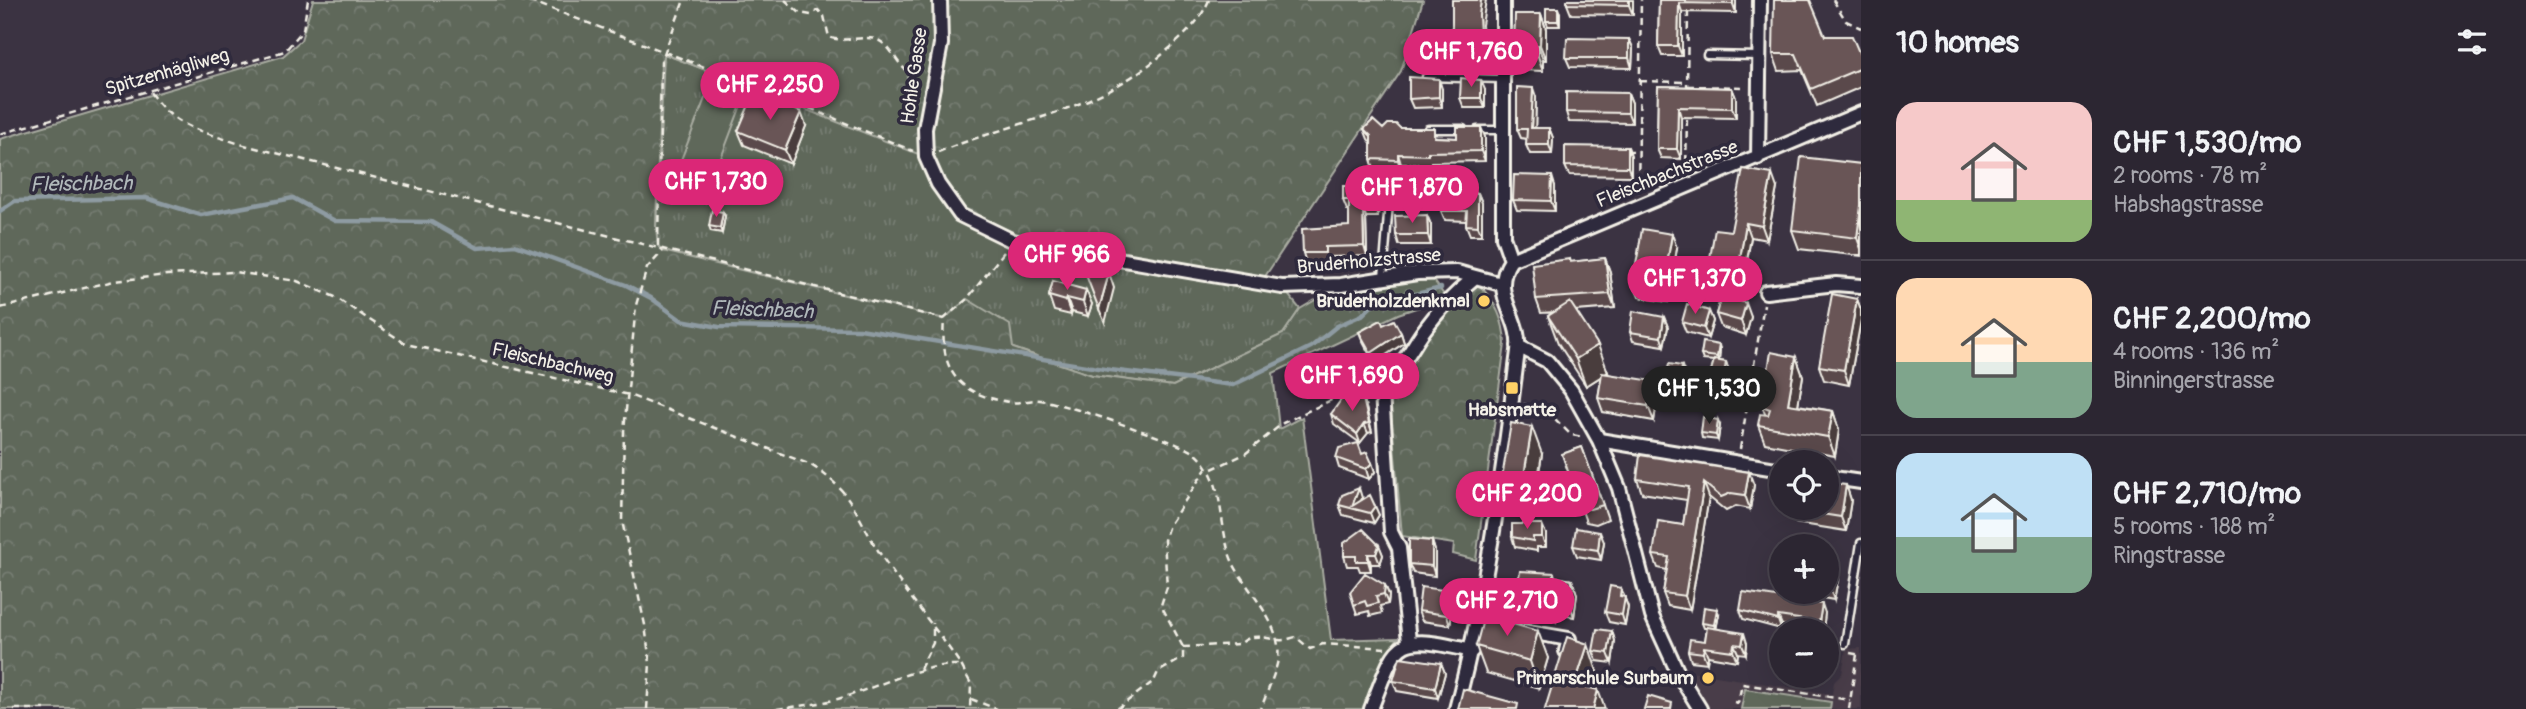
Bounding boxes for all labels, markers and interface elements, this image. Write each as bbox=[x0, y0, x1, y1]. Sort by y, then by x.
icon: filters bbox=[2453, 23, 2491, 61]
text: 10 homes bbox=[1896, 24, 2019, 61]
street label: Hohle Gasse bbox=[895, 26, 933, 126]
pin: CHF 1,760 bbox=[1391, 29, 1551, 89]
text: CHF 1,760 bbox=[1419, 37, 1523, 66]
street label: Spitzenhägliweg bbox=[102, 43, 232, 101]
pin: CHF 2,250 bbox=[690, 62, 850, 122]
text: CHF 2,250 bbox=[716, 70, 824, 99]
text: CHF 1,530/mo bbox=[2113, 124, 2301, 161]
icon: home bbox=[1952, 130, 2036, 214]
street label: Fleischbachstrasse bbox=[1593, 134, 1742, 213]
pin: CHF 1,730 bbox=[636, 160, 796, 219]
text: 2 rooms · 78 m² bbox=[2113, 161, 2267, 190]
pin: CHF 1,870 bbox=[1332, 166, 1492, 225]
text: CHF 1,730 bbox=[664, 167, 768, 196]
water label: Fleischbach bbox=[30, 170, 133, 198]
text: CHF 1,870 bbox=[1361, 173, 1463, 202]
text: Habshagstrasse bbox=[2113, 190, 2263, 219]
pin: CHF 966 bbox=[1002, 232, 1132, 292]
text: CHF 966 bbox=[1024, 240, 1110, 269]
street label: Bruderholzstrasse bbox=[1296, 243, 1443, 279]
pin: CHF 1,370 bbox=[1615, 256, 1775, 316]
text: CHF 1,370 bbox=[1643, 264, 1747, 293]
place label: Bruderholzdenkmal bbox=[1316, 289, 1470, 313]
marker: Bruderholzdenkmal bbox=[1476, 293, 1492, 309]
water label: Fleischbach bbox=[710, 295, 815, 325]
text: CHF 2,200/mo bbox=[2113, 300, 2311, 337]
icon: home bbox=[1952, 306, 2036, 390]
street label: Fleischbachweg bbox=[490, 337, 616, 389]
text: 4 rooms · 136 m² bbox=[2113, 337, 2279, 366]
pin: CHF 1,690 bbox=[1272, 354, 1432, 413]
text: CHF 1,690 bbox=[1300, 361, 1404, 390]
pin: CHF 1,530 bbox=[1629, 366, 1789, 426]
text: Binningerstrasse bbox=[2113, 366, 2274, 395]
text: CHF 1,530 bbox=[1657, 374, 1761, 403]
marker: Habsmatte bbox=[1504, 380, 1520, 396]
place label: Habsmatte bbox=[1468, 398, 1557, 422]
map controls bbox=[1769, 450, 1839, 688]
button: locate bbox=[1769, 450, 1839, 520]
pin: CHF 2,200 bbox=[1447, 472, 1607, 531]
text: CHF 2,710/mo bbox=[2113, 475, 2301, 512]
text: CHF 2,200 bbox=[1472, 479, 1582, 508]
icon: home bbox=[1952, 481, 2036, 565]
text: 5 rooms · 188 m² bbox=[2113, 512, 2275, 541]
button: + bbox=[1769, 534, 1839, 604]
text: Ringstrasse bbox=[2113, 541, 2225, 570]
pin: CHF 2,710 bbox=[1427, 578, 1587, 638]
text: CHF 2,710 bbox=[1455, 586, 1559, 615]
button: − bbox=[1769, 618, 1839, 688]
place label: Primarschule Surbaum bbox=[1516, 666, 1694, 690]
marker: Primarschule Surbaum bbox=[1700, 670, 1716, 686]

